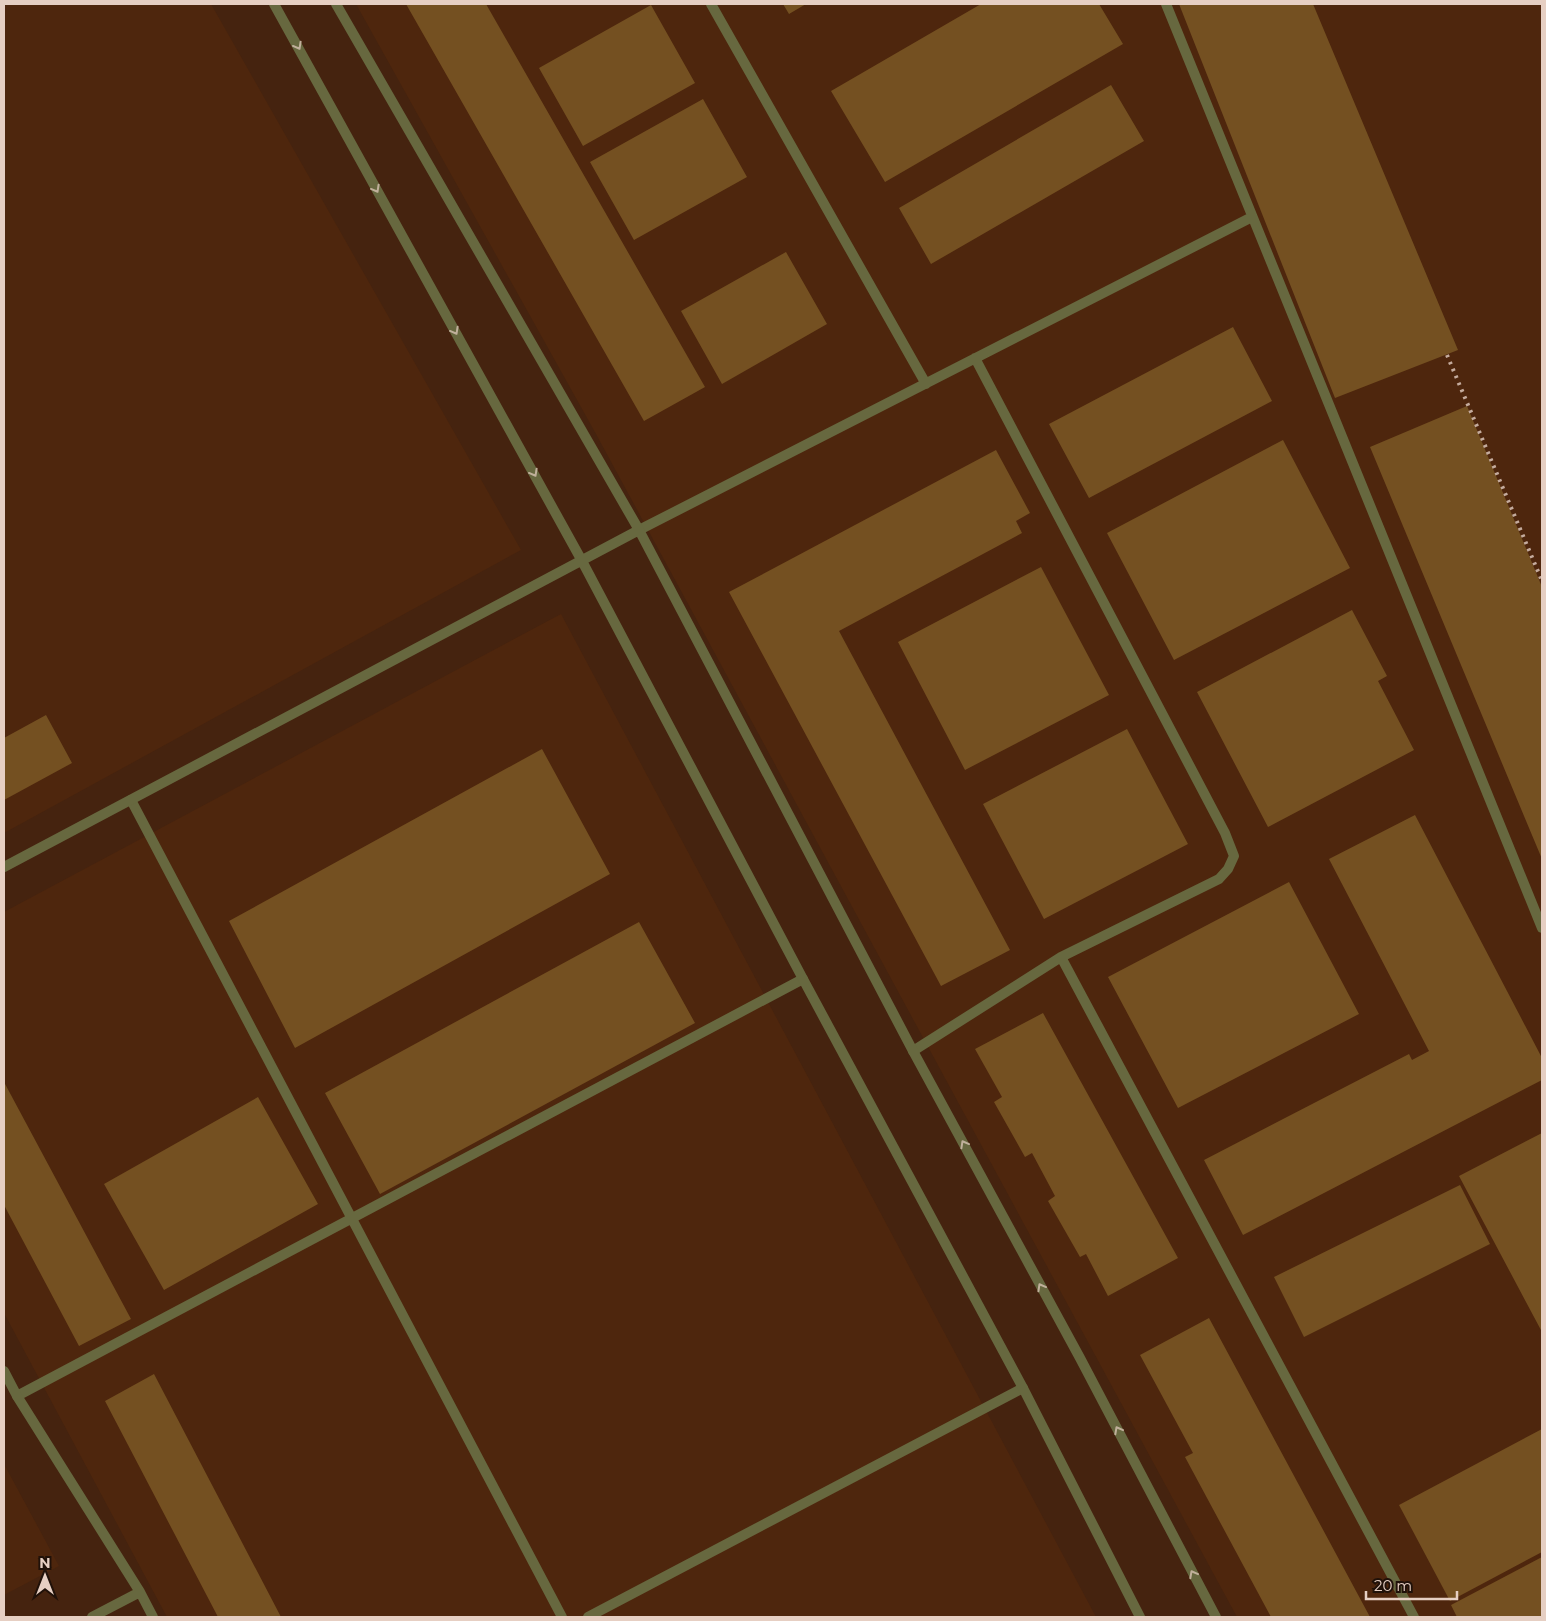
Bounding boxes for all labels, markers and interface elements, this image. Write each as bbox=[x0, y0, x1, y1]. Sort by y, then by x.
one-way arrow bbox=[292, 41, 302, 50]
one-way arrow bbox=[370, 183, 380, 192]
one-way arrow bbox=[449, 326, 459, 335]
one-way arrow bbox=[527, 468, 537, 477]
one-way arrow bbox=[960, 1141, 970, 1150]
one-way arrow bbox=[1037, 1283, 1047, 1292]
one-way arrow bbox=[1114, 1426, 1124, 1435]
north arrow bbox=[20, 1551, 70, 1601]
text: N bbox=[39, 1554, 51, 1572]
scale bar bbox=[1366, 1568, 1457, 1600]
one-way arrow bbox=[1190, 1570, 1200, 1579]
text: 20 m bbox=[1374, 1576, 1412, 1595]

